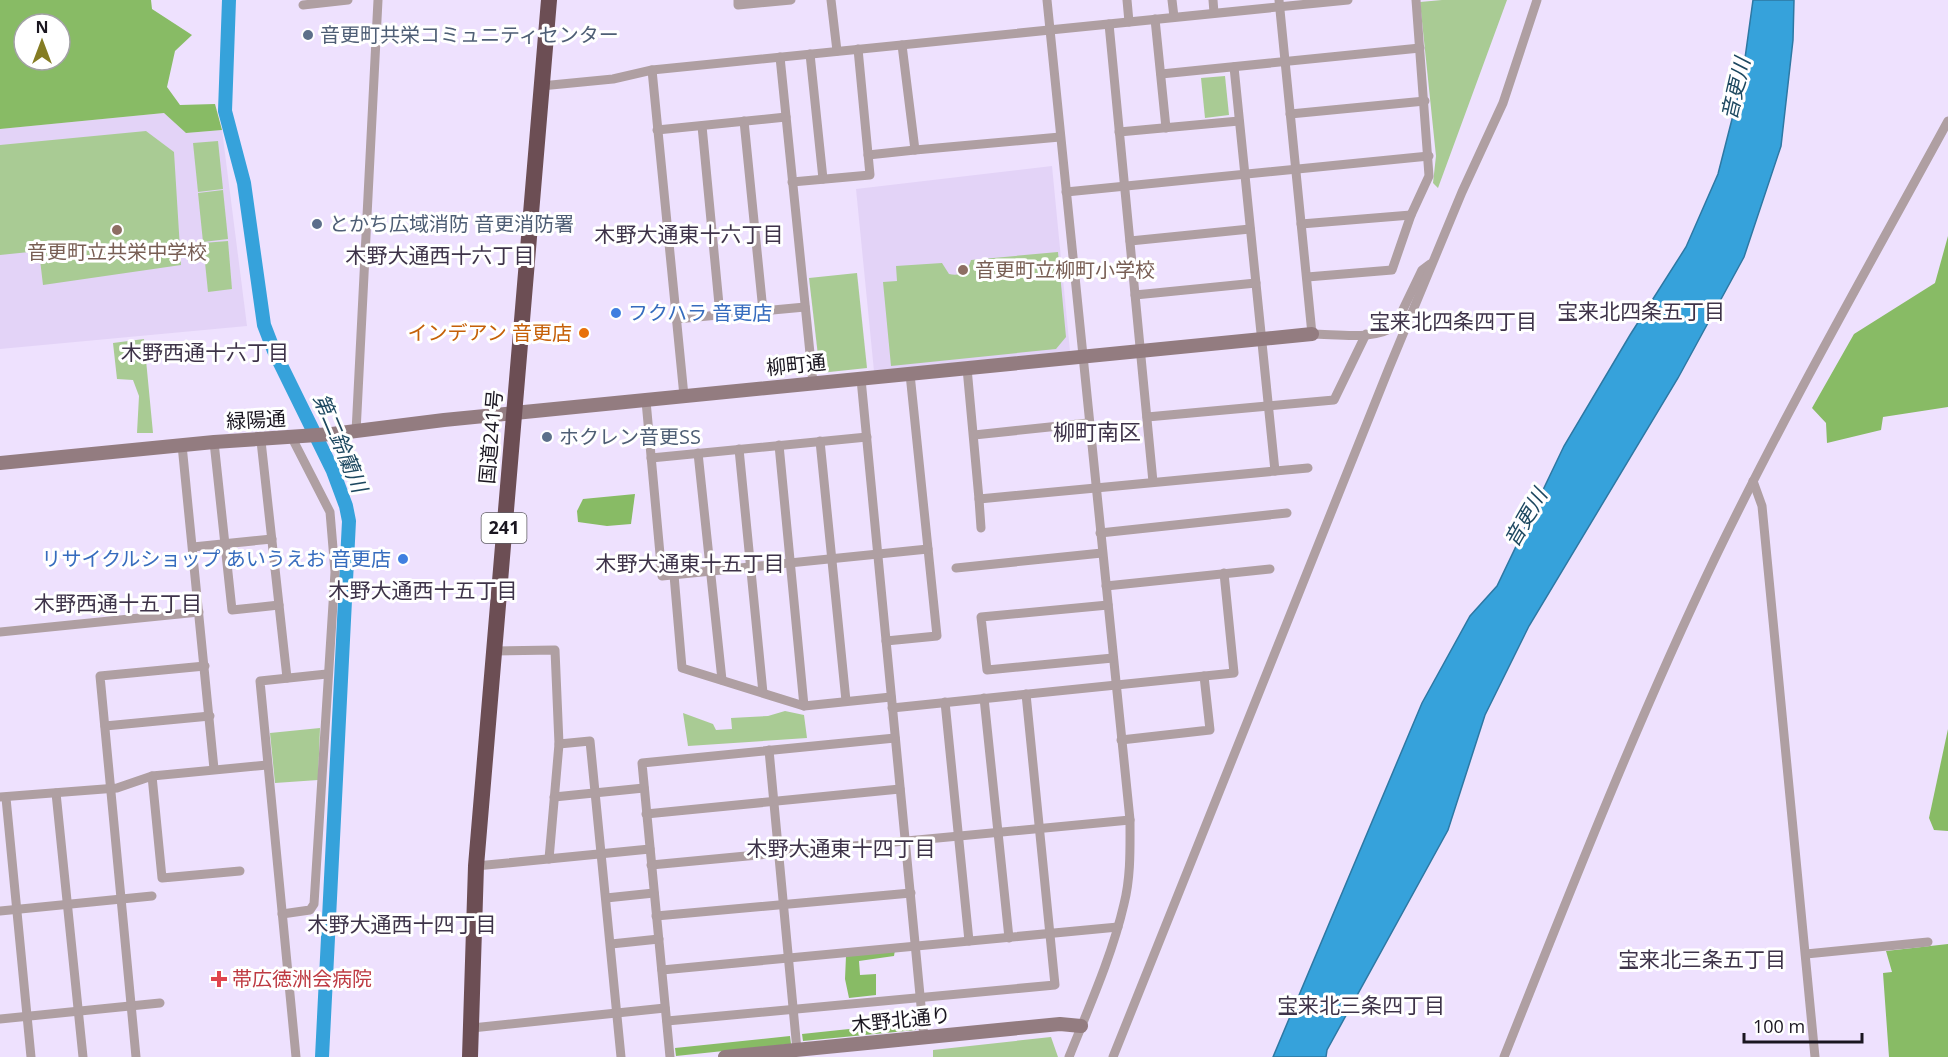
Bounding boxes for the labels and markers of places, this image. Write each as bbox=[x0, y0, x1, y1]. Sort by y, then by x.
place label: 音更町共栄コミュニティセンター bbox=[320, 21, 619, 48]
marker: 音更町共栄コミュニティセンター bbox=[301, 28, 315, 42]
place label: とかち広域消防 音更消防署 bbox=[329, 210, 574, 237]
marker: とかち広域消防 音更消防署 bbox=[310, 217, 324, 231]
marker: 音更町立共栄中学校 bbox=[110, 223, 124, 237]
place label: 音更町立共栄中学校 bbox=[27, 238, 207, 265]
place label: 音更町立柳町小学校 bbox=[975, 256, 1155, 283]
marker: 音更町立柳町小学校 bbox=[956, 263, 970, 277]
place label: フクハラ 音更店 bbox=[628, 299, 772, 326]
marker: フクハラ 音更店 bbox=[609, 306, 623, 320]
place label: インデアン 音更店 bbox=[408, 319, 572, 346]
marker: インデアン 音更店 bbox=[577, 326, 591, 340]
place label: ホクレン音更SS bbox=[559, 423, 701, 450]
marker: ホクレン音更SS bbox=[540, 430, 554, 444]
place label: リサイクルショップ あいうえお 音更店 bbox=[42, 545, 391, 572]
marker: リサイクルショップ あいうえお 音更店 bbox=[396, 552, 410, 566]
place label: 帯広徳洲会病院 bbox=[232, 965, 372, 992]
marker: 帯広徳洲会病院 bbox=[210, 970, 228, 988]

